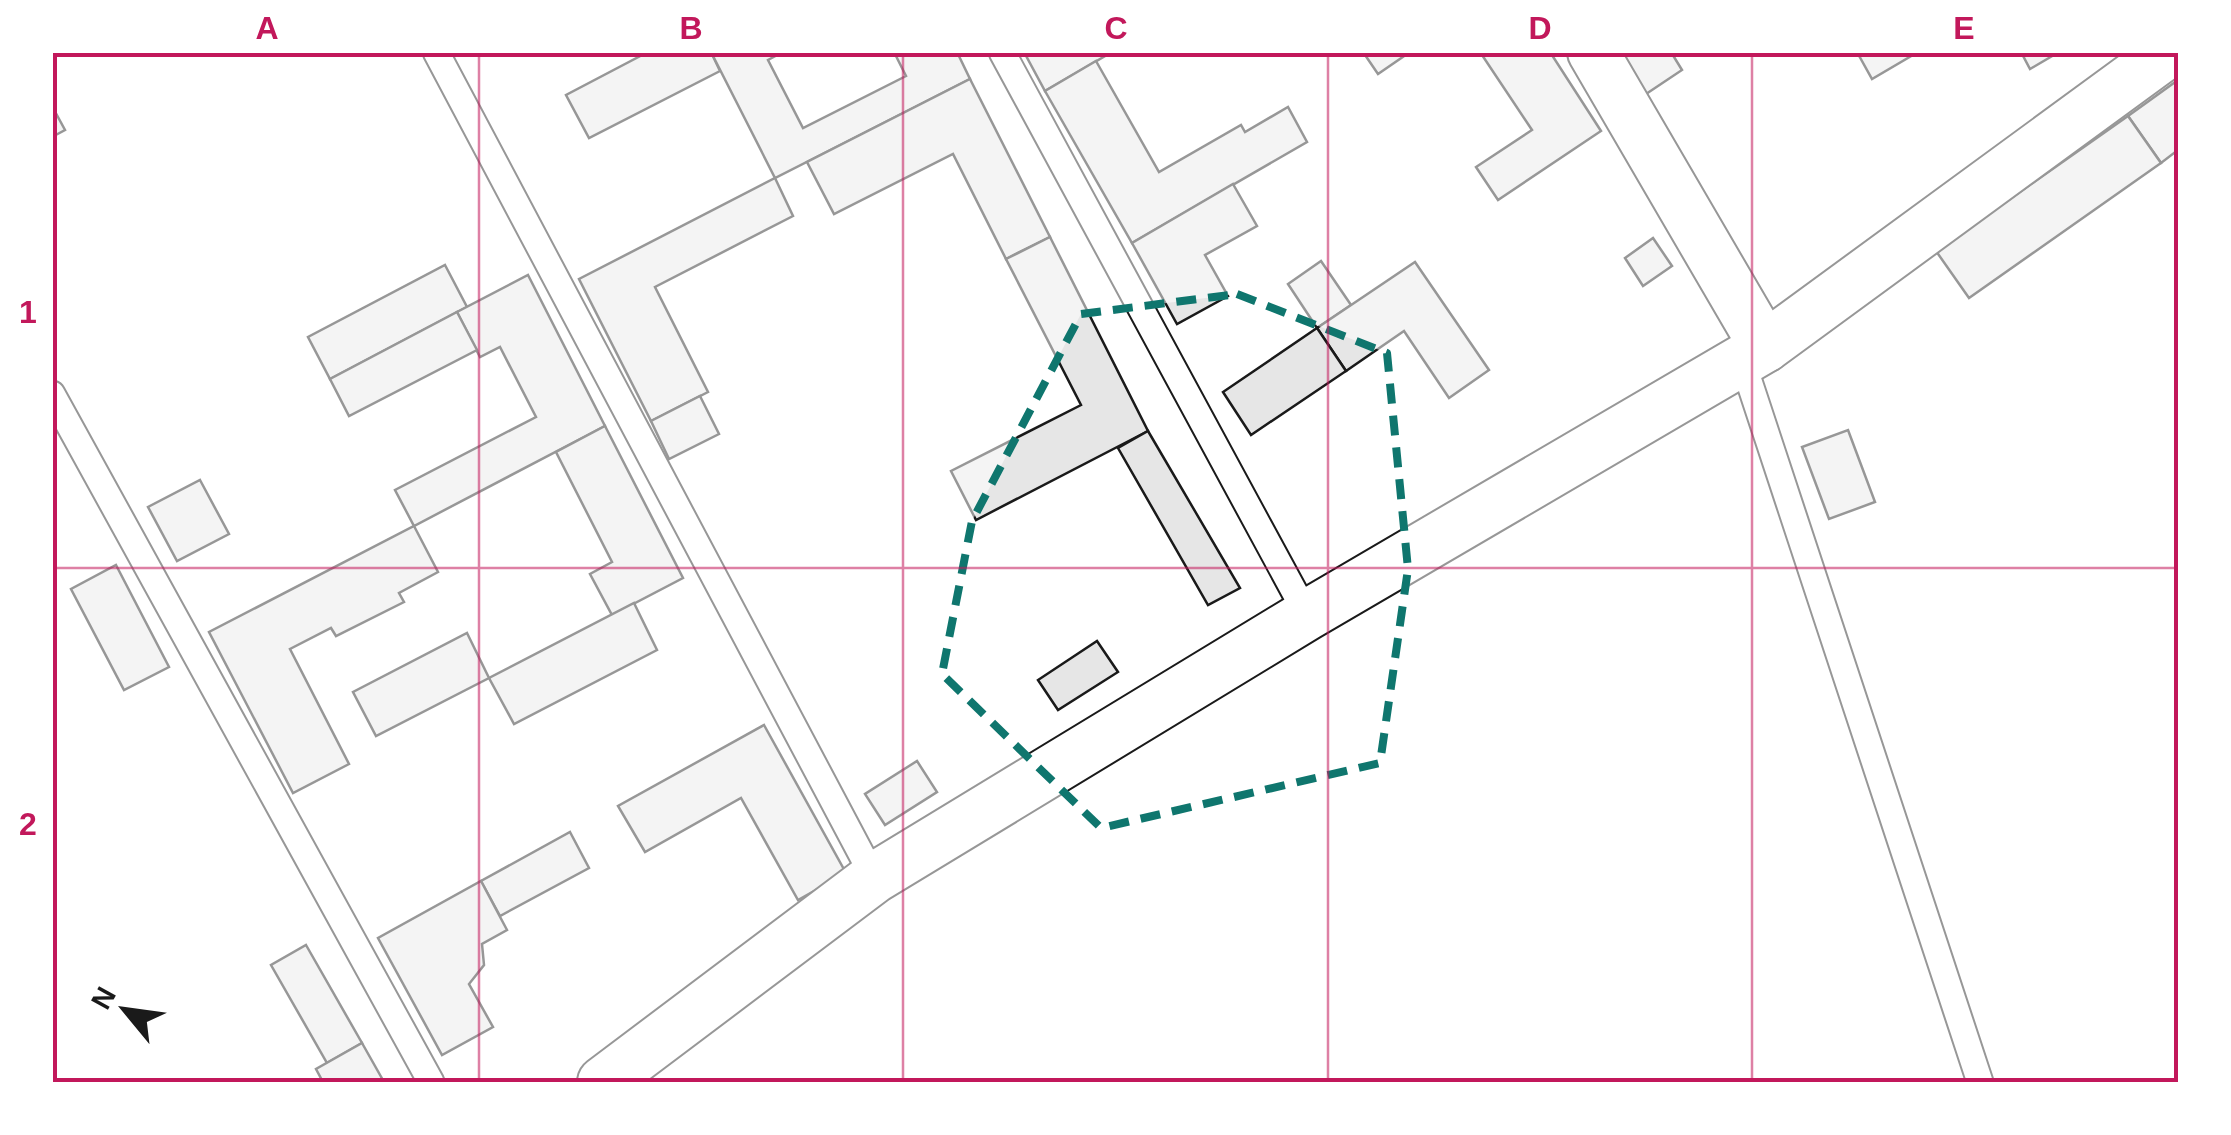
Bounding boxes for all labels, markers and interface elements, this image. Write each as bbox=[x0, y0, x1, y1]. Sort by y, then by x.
text: A bbox=[255, 10, 279, 46]
text: B bbox=[679, 10, 703, 46]
text: C bbox=[1104, 10, 1128, 46]
text: D bbox=[1528, 10, 1552, 46]
text: E bbox=[1953, 10, 1975, 46]
text: 1 bbox=[19, 294, 37, 330]
text: 2 bbox=[19, 806, 37, 842]
north arrow bbox=[75, 960, 175, 1060]
text: N bbox=[85, 982, 122, 1014]

